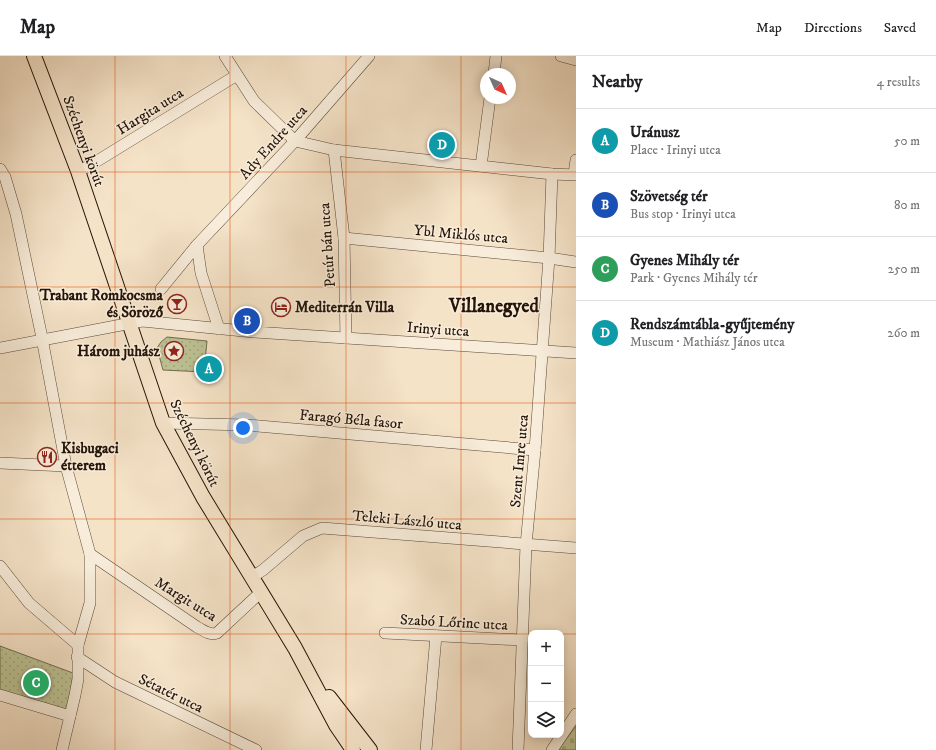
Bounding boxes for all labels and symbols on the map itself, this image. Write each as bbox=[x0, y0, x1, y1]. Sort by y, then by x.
north arrow bbox=[480, 68, 516, 104]
street label: Hargita utca bbox=[113, 83, 188, 139]
street label: Széchenyi körút bbox=[58, 93, 109, 189]
street label: Ady Endre utca bbox=[235, 101, 312, 183]
pin: D bbox=[429, 130, 455, 160]
street label: Petúr bán utca bbox=[315, 201, 340, 288]
street label: Ybl Miklós utca bbox=[413, 221, 509, 248]
place label: Trabant Romkocsma és Söröző bbox=[39, 286, 164, 322]
bar icon: Trabant Romkocsma és Söröző bbox=[166, 293, 188, 315]
district label: Villanegyed bbox=[448, 295, 539, 318]
hotel icon: Mediterrán Villa bbox=[270, 296, 292, 318]
place label: Mediterrán Villa bbox=[295, 298, 395, 317]
pin: B bbox=[234, 306, 260, 336]
street label: Irinyi utca bbox=[406, 318, 470, 341]
place icon: Három juhász bbox=[163, 340, 185, 362]
place label: Három juhász bbox=[77, 342, 160, 361]
pin: A bbox=[196, 354, 222, 384]
street label: Széchenyi körút bbox=[165, 396, 224, 490]
street label: Faragó Béla fasor bbox=[298, 406, 404, 434]
street label: Szent Imre utca bbox=[506, 413, 533, 509]
your location bbox=[233, 418, 253, 438]
place label: Kisbugaci étterem bbox=[61, 439, 119, 475]
restaurant icon: Kisbugaci étterem bbox=[36, 446, 58, 468]
street label: Teleki László utca bbox=[351, 506, 463, 535]
street label: Margit utca bbox=[151, 573, 221, 626]
street label: Szabó Lőrinc utca bbox=[400, 610, 509, 635]
pin: C bbox=[23, 668, 49, 698]
street label: Sétatér utca bbox=[135, 670, 207, 718]

